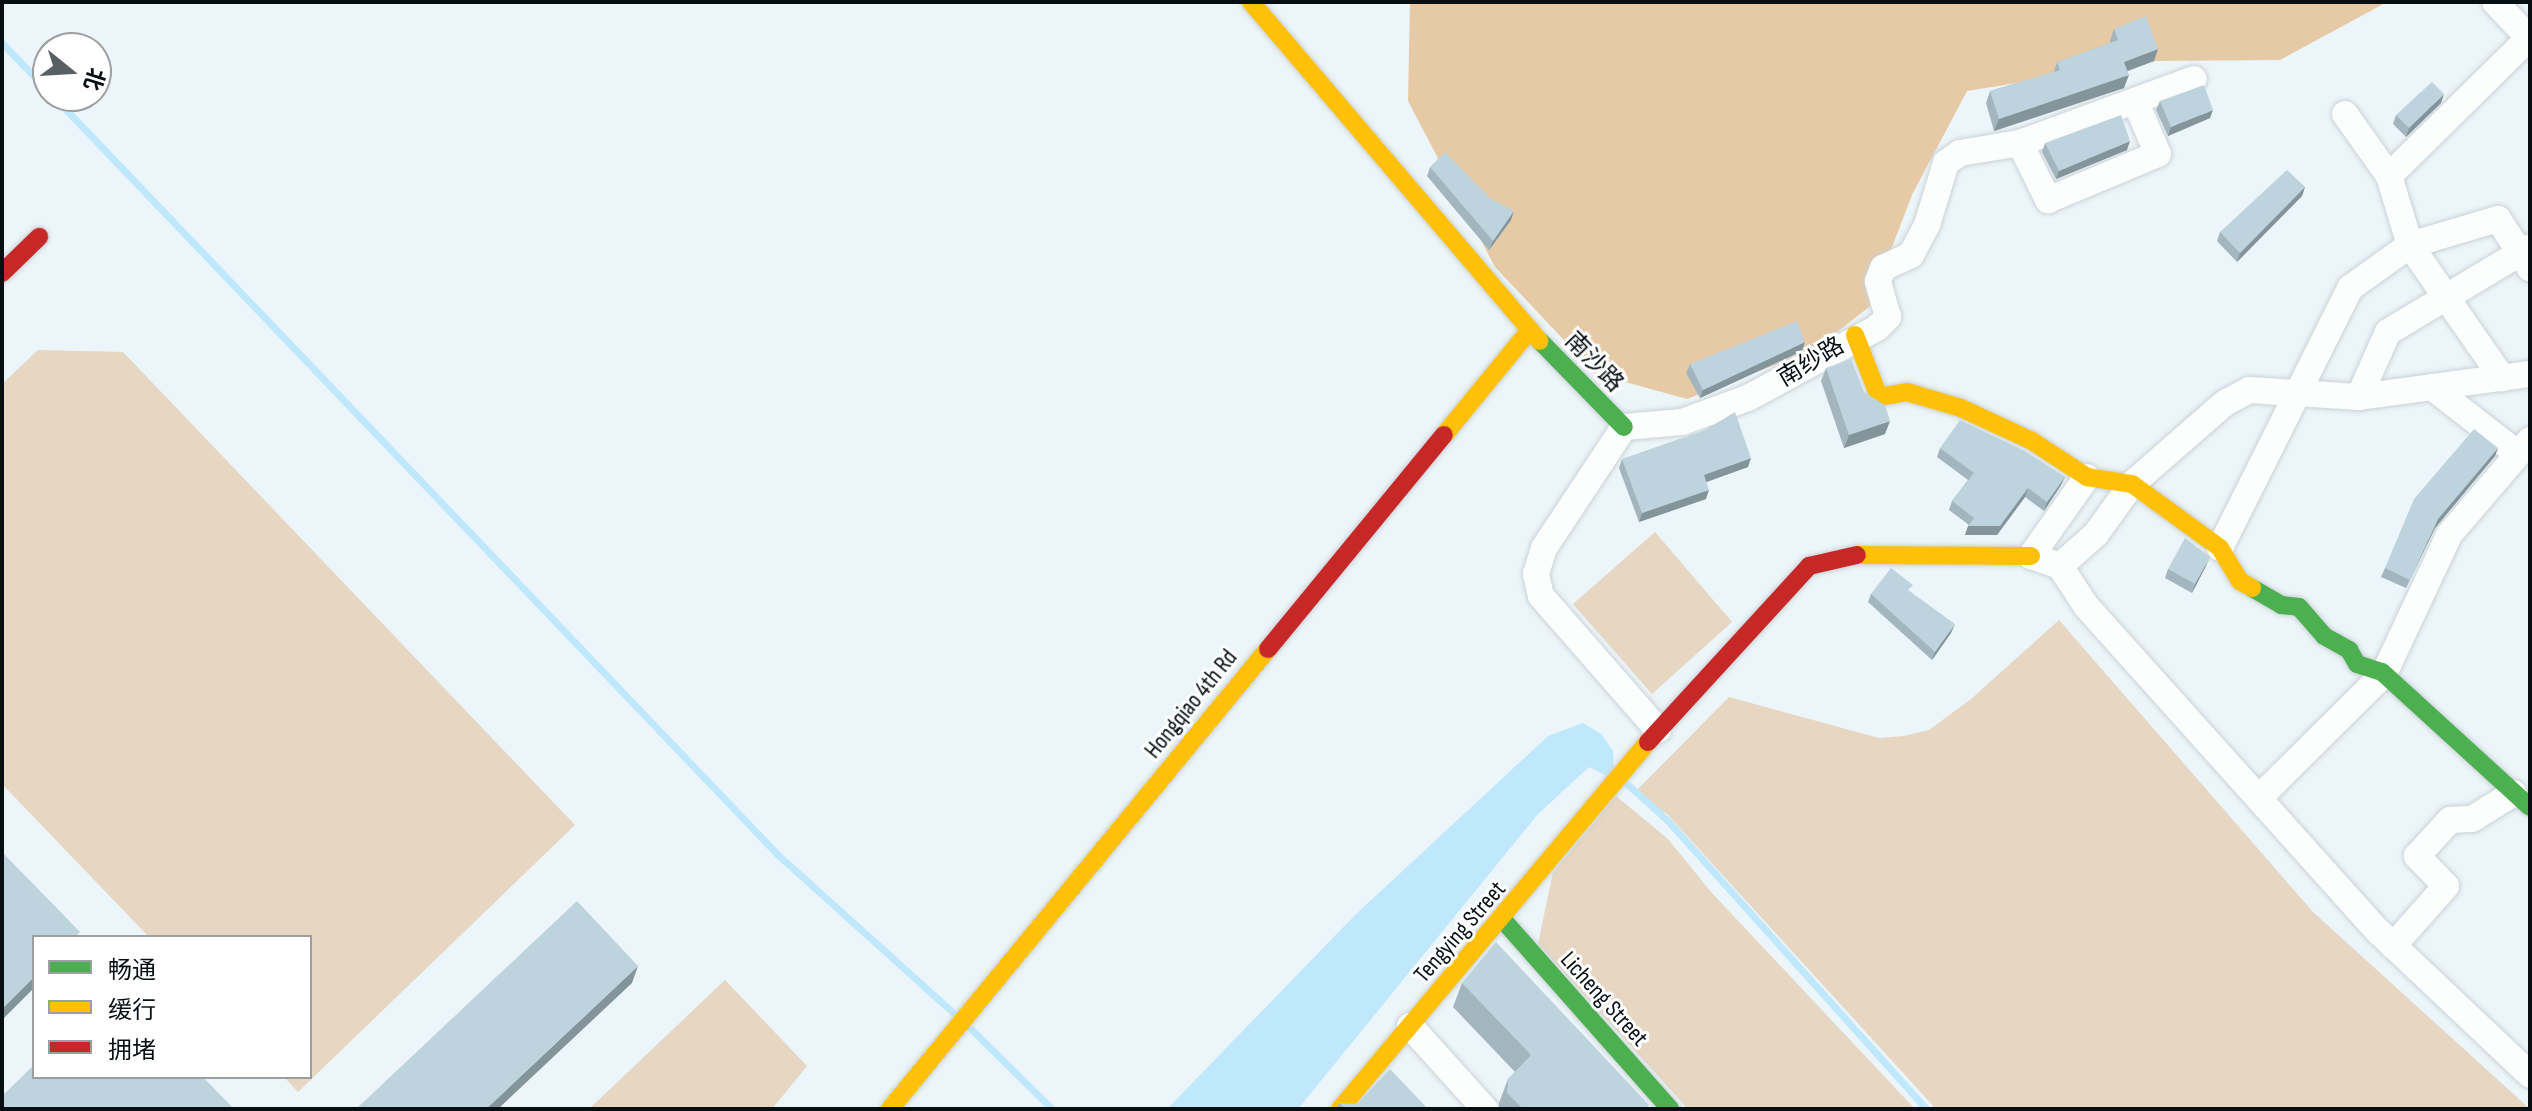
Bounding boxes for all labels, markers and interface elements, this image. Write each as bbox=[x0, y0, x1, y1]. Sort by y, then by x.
north arrow bbox=[32, 32, 112, 112]
text: 北 bbox=[77, 64, 110, 94]
street label: 南沙路 bbox=[1559, 326, 1629, 398]
street label: 南纱路 bbox=[1773, 331, 1849, 393]
street label: Hongqiao 4th Rd bbox=[1138, 644, 1244, 764]
street label: Tengying Street bbox=[1408, 875, 1512, 989]
legend bbox=[32, 935, 312, 1079]
street label: Licheng Street bbox=[1554, 946, 1654, 1052]
text: 畅通 bbox=[108, 956, 156, 985]
text: 缓行 bbox=[108, 996, 156, 1025]
text: 拥堵 bbox=[108, 1036, 156, 1065]

